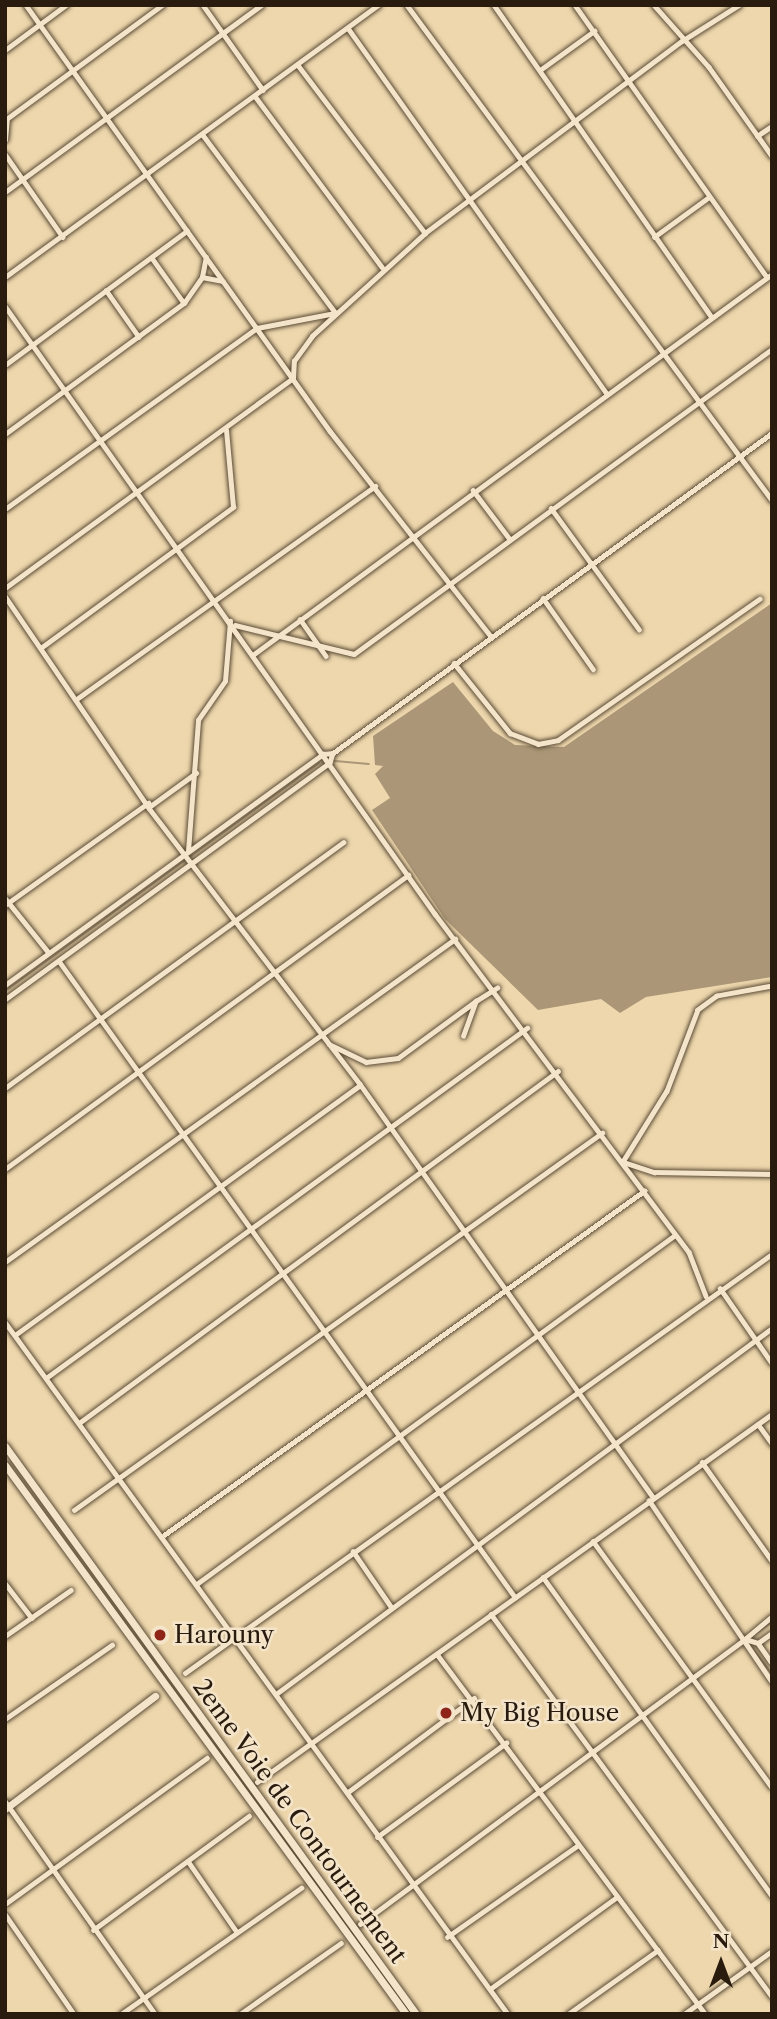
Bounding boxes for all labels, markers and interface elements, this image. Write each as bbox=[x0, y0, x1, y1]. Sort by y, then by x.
place label: Harouny bbox=[174, 1621, 274, 1649]
marker: Harouny bbox=[152, 1627, 168, 1643]
street label: 2eme Voie de Contournement bbox=[187, 1673, 413, 1969]
place label: My Big House bbox=[460, 1699, 620, 1727]
marker: My Big House bbox=[438, 1705, 454, 1721]
north arrow bbox=[686, 1928, 756, 1998]
text: N bbox=[713, 1930, 729, 1953]

